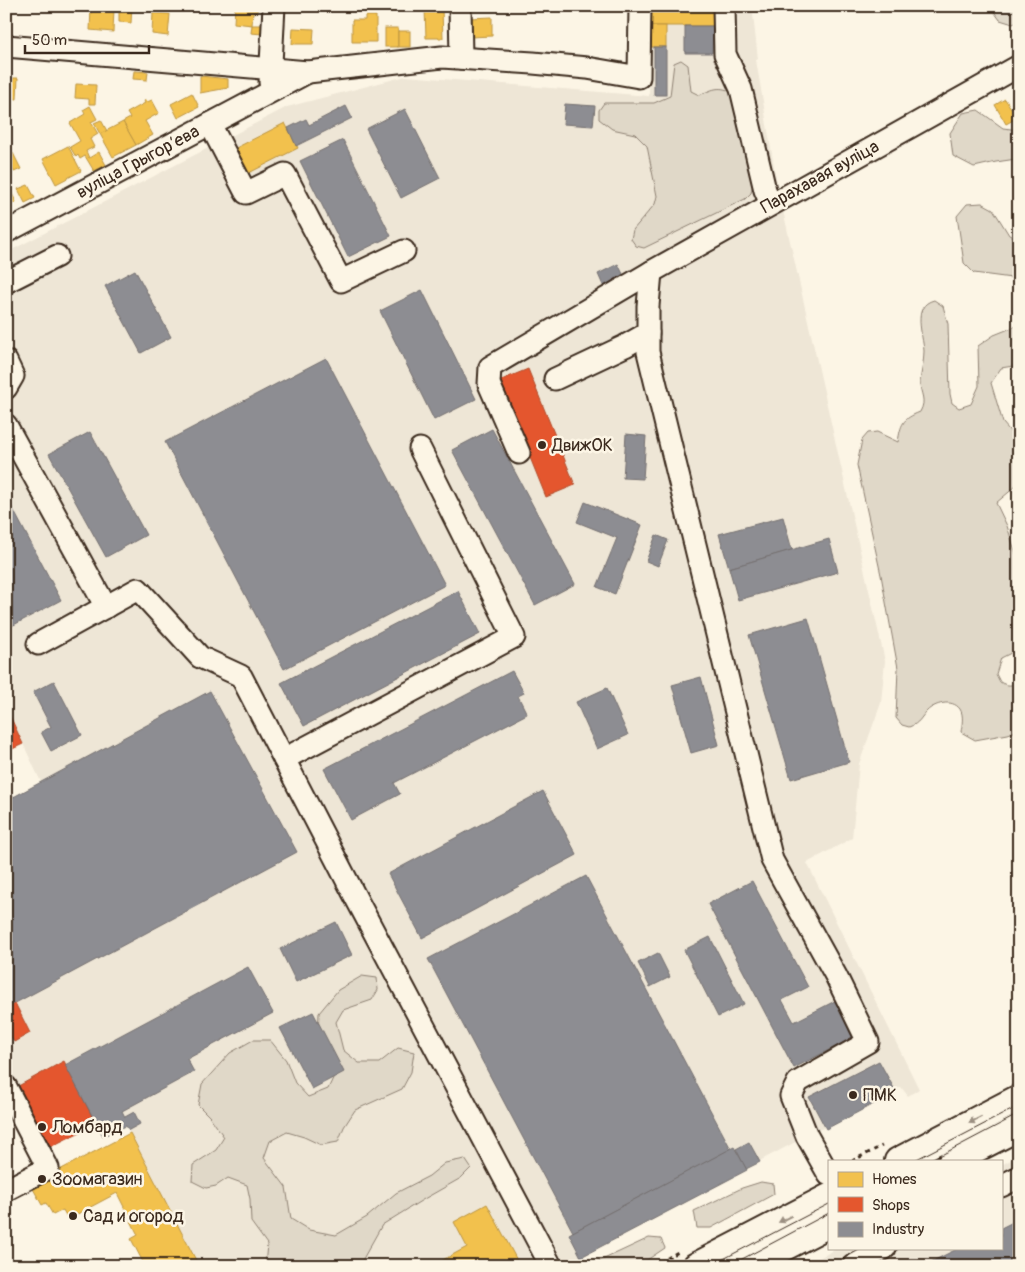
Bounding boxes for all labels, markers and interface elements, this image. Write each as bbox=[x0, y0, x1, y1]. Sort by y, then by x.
scale bar bbox=[25, 22, 149, 54]
text: 50 m bbox=[32, 31, 67, 50]
street label: вуліца Грыгорʼева bbox=[73, 120, 203, 204]
street label: Парахавая вуліца bbox=[757, 135, 883, 219]
place label: ДвижОК bbox=[551, 434, 613, 457]
marker: ДвижОК bbox=[536, 439, 548, 451]
place label: ПМК bbox=[863, 1084, 897, 1107]
marker: ПМК bbox=[847, 1089, 859, 1101]
place label: Ломбард bbox=[51, 1116, 123, 1139]
one-way arrow bbox=[968, 1116, 983, 1124]
marker: Ломбард bbox=[36, 1121, 48, 1133]
legend bbox=[828, 1160, 1002, 1250]
place label: Зоомагазин bbox=[52, 1168, 143, 1191]
text: Homes bbox=[872, 1170, 917, 1189]
marker: Зоомагазин bbox=[36, 1173, 48, 1185]
text: Shops bbox=[872, 1196, 910, 1215]
place label: Сад и огород bbox=[83, 1205, 184, 1228]
marker: Сад и огород bbox=[67, 1210, 79, 1222]
one-way arrow bbox=[778, 1215, 793, 1223]
text: Industry bbox=[872, 1220, 925, 1239]

